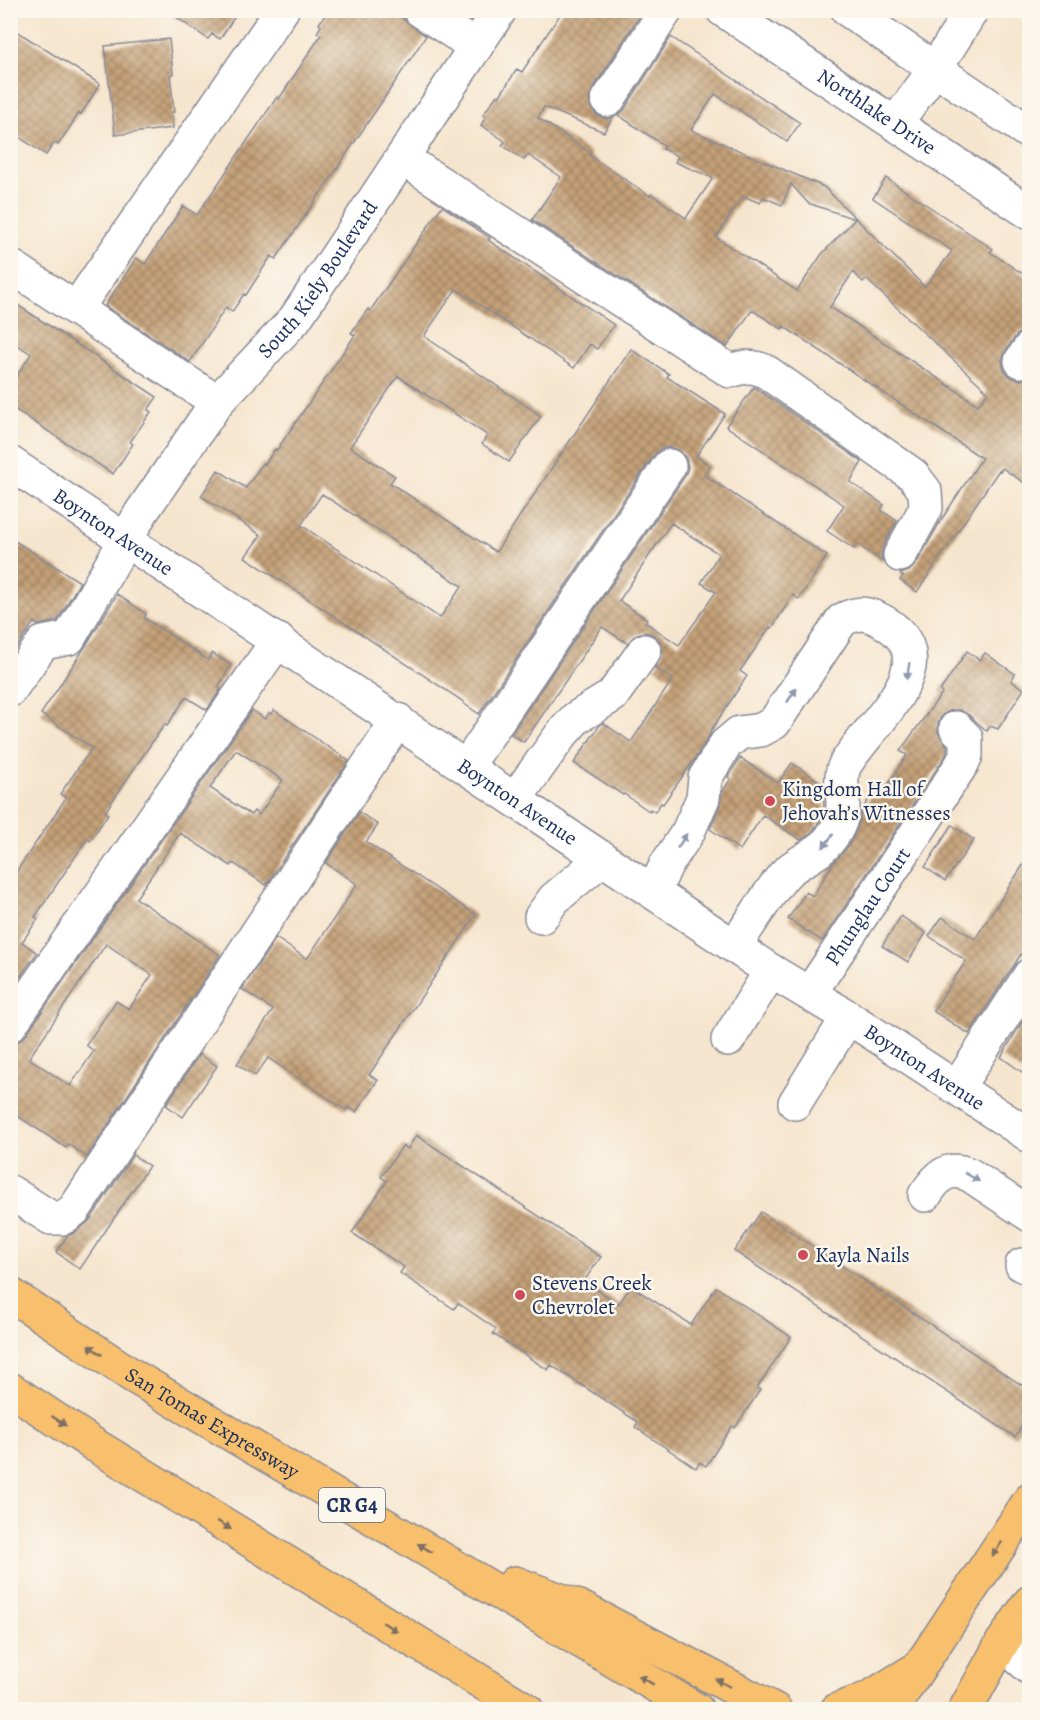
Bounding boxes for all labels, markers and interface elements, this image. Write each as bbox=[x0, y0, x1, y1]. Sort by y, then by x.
street label: Northlake Drive bbox=[812, 62, 941, 161]
street label: South Kiely Boulevard bbox=[251, 194, 384, 364]
street label: Boynton Avenue bbox=[48, 482, 179, 582]
one-way arrow bbox=[903, 662, 912, 681]
one-way arrow bbox=[787, 687, 798, 704]
street label: Boynton Avenue bbox=[452, 751, 583, 852]
place label: Kingdom Hall of Jehovah’s Witnesses bbox=[782, 775, 951, 827]
marker: Kingdom Hall of Jehovah’s Witnesses bbox=[763, 794, 777, 808]
one-way arrow bbox=[676, 833, 687, 849]
one-way arrow bbox=[822, 833, 834, 849]
street label: Phunglau Court bbox=[818, 842, 917, 971]
street label: Boynton Avenue bbox=[859, 1017, 990, 1117]
one-way arrow bbox=[964, 1172, 981, 1182]
place label: Kayla Nails bbox=[815, 1241, 910, 1269]
marker: Kayla Nails bbox=[796, 1248, 810, 1262]
place label: Stevens Creek Chevrolet bbox=[532, 1269, 652, 1321]
marker: Stevens Creek Chevrolet bbox=[513, 1288, 527, 1302]
one-way arrow bbox=[87, 1345, 103, 1356]
street label: San Tomas Expressway bbox=[120, 1361, 305, 1486]
one-way arrow bbox=[51, 1416, 67, 1427]
road number: CR G4 bbox=[319, 1488, 385, 1522]
one-way arrow bbox=[216, 1519, 233, 1530]
one-way arrow bbox=[992, 1541, 1003, 1557]
one-way arrow bbox=[417, 1542, 433, 1553]
one-way arrow bbox=[382, 1622, 398, 1633]
one-way arrow bbox=[638, 1674, 654, 1685]
one-way arrow bbox=[714, 1678, 732, 1688]

